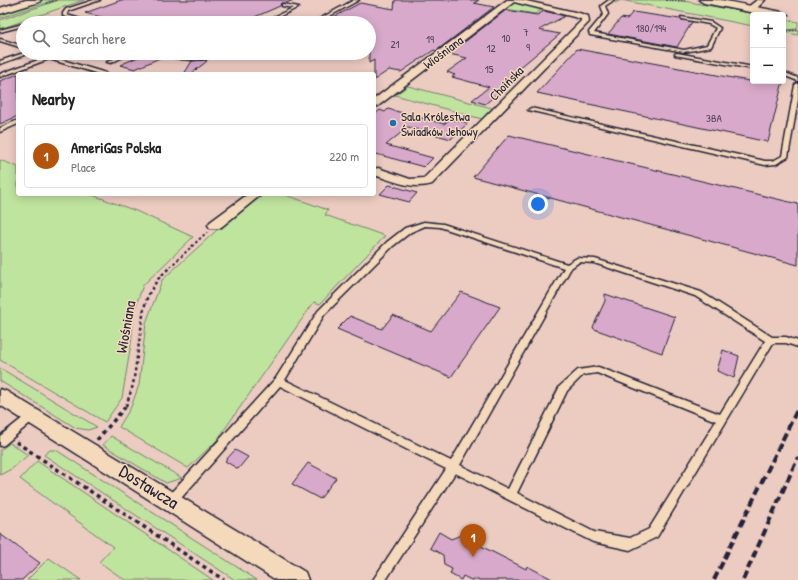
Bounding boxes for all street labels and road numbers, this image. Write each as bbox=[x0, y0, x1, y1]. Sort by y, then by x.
street label: Wiośniana bbox=[419, 31, 467, 73]
street label: Choińska bbox=[485, 62, 527, 104]
street label: Wiośniana bbox=[111, 299, 140, 355]
street label: Dostawcza bbox=[115, 458, 184, 515]

